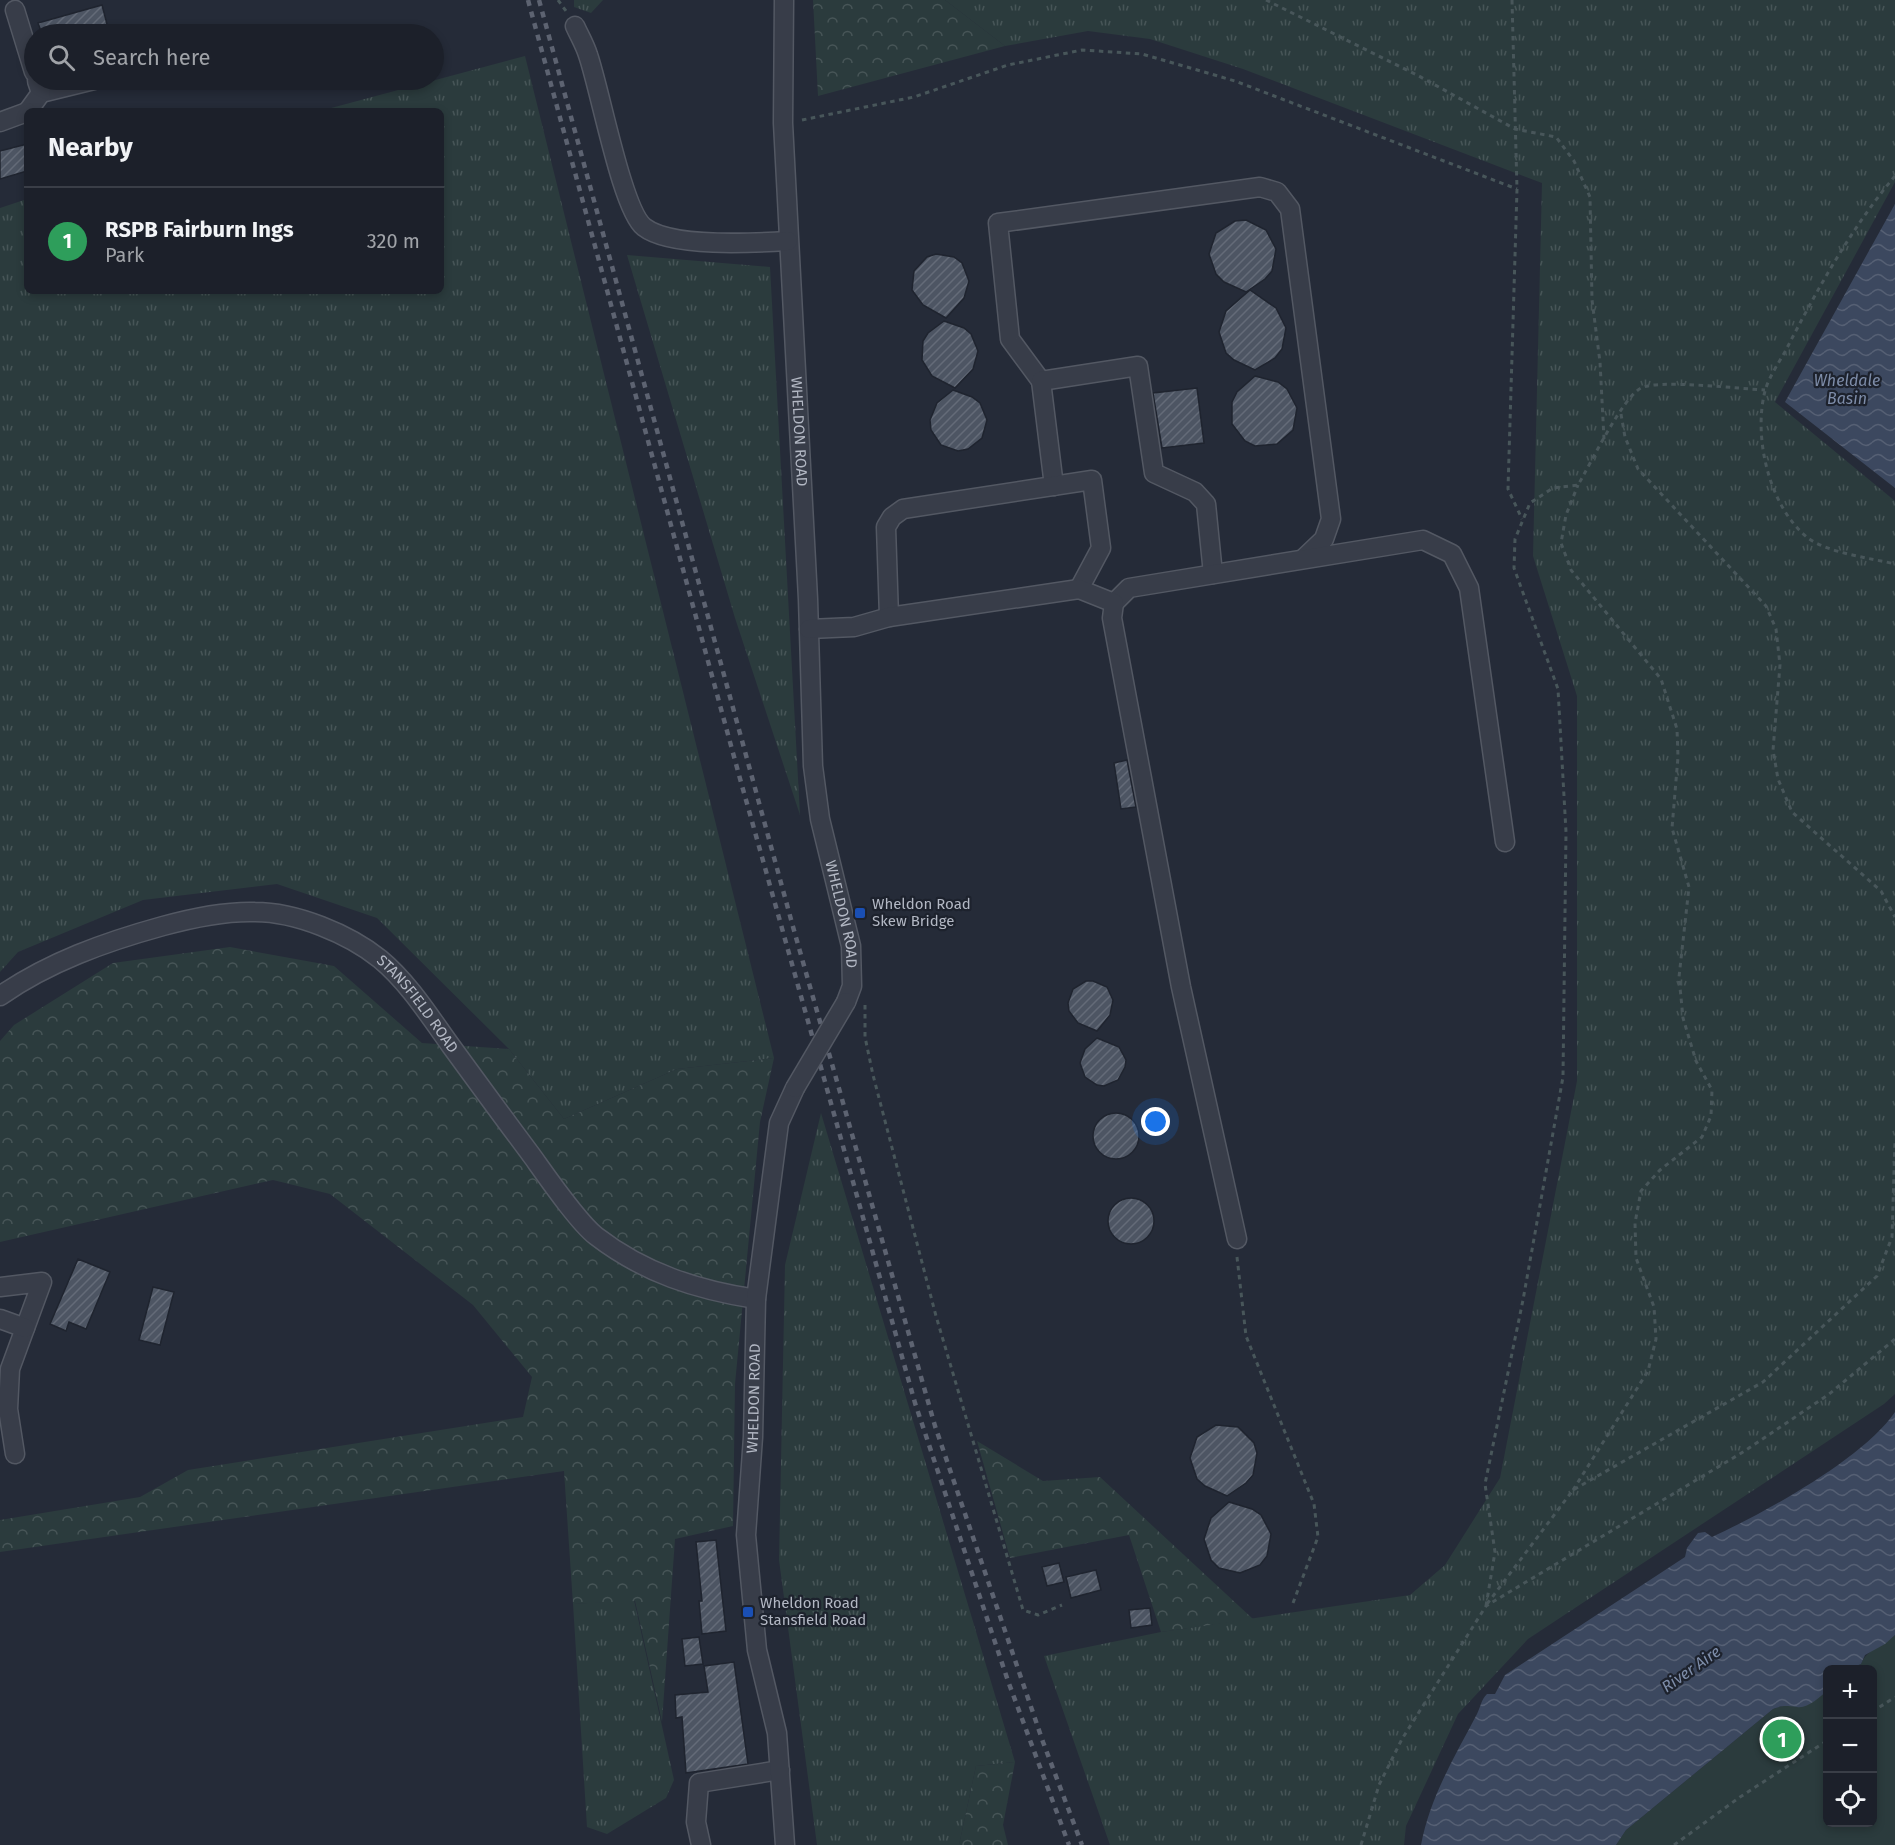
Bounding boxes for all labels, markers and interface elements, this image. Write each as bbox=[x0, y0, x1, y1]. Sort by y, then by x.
search box bbox=[24, 24, 444, 90]
icon: search bbox=[45, 41, 78, 74]
text: Search here bbox=[93, 44, 211, 71]
text: Nearby bbox=[48, 132, 133, 163]
text: RSPB Fairburn Ings bbox=[105, 216, 294, 243]
text: 1 bbox=[63, 229, 72, 253]
text: 320 m bbox=[367, 229, 420, 253]
text: Park bbox=[105, 243, 144, 267]
water label: Wheldale Basin bbox=[1814, 371, 1880, 408]
street label: WHELDON ROAD bbox=[787, 376, 811, 487]
street label: WHELDON ROAD bbox=[821, 859, 861, 968]
place label: Wheldon Road Skew Bridge bbox=[872, 895, 971, 930]
marker: Wheldon Road Skew Bridge bbox=[853, 906, 867, 920]
street label: STANSFIELD ROAD bbox=[373, 951, 462, 1056]
your location bbox=[1141, 1107, 1170, 1136]
street label: WHELDON ROAD bbox=[743, 1343, 764, 1454]
place label: Wheldon Road Stansfield Road bbox=[760, 1594, 866, 1629]
marker: Wheldon Road Stansfield Road bbox=[741, 1605, 755, 1619]
water label: River Aire bbox=[1658, 1642, 1724, 1696]
map controls bbox=[1823, 1665, 1877, 1827]
button: + bbox=[1823, 1665, 1877, 1719]
pin: 1 bbox=[1762, 1716, 1802, 1762]
button: − bbox=[1823, 1719, 1877, 1773]
button: locate bbox=[1823, 1773, 1877, 1827]

